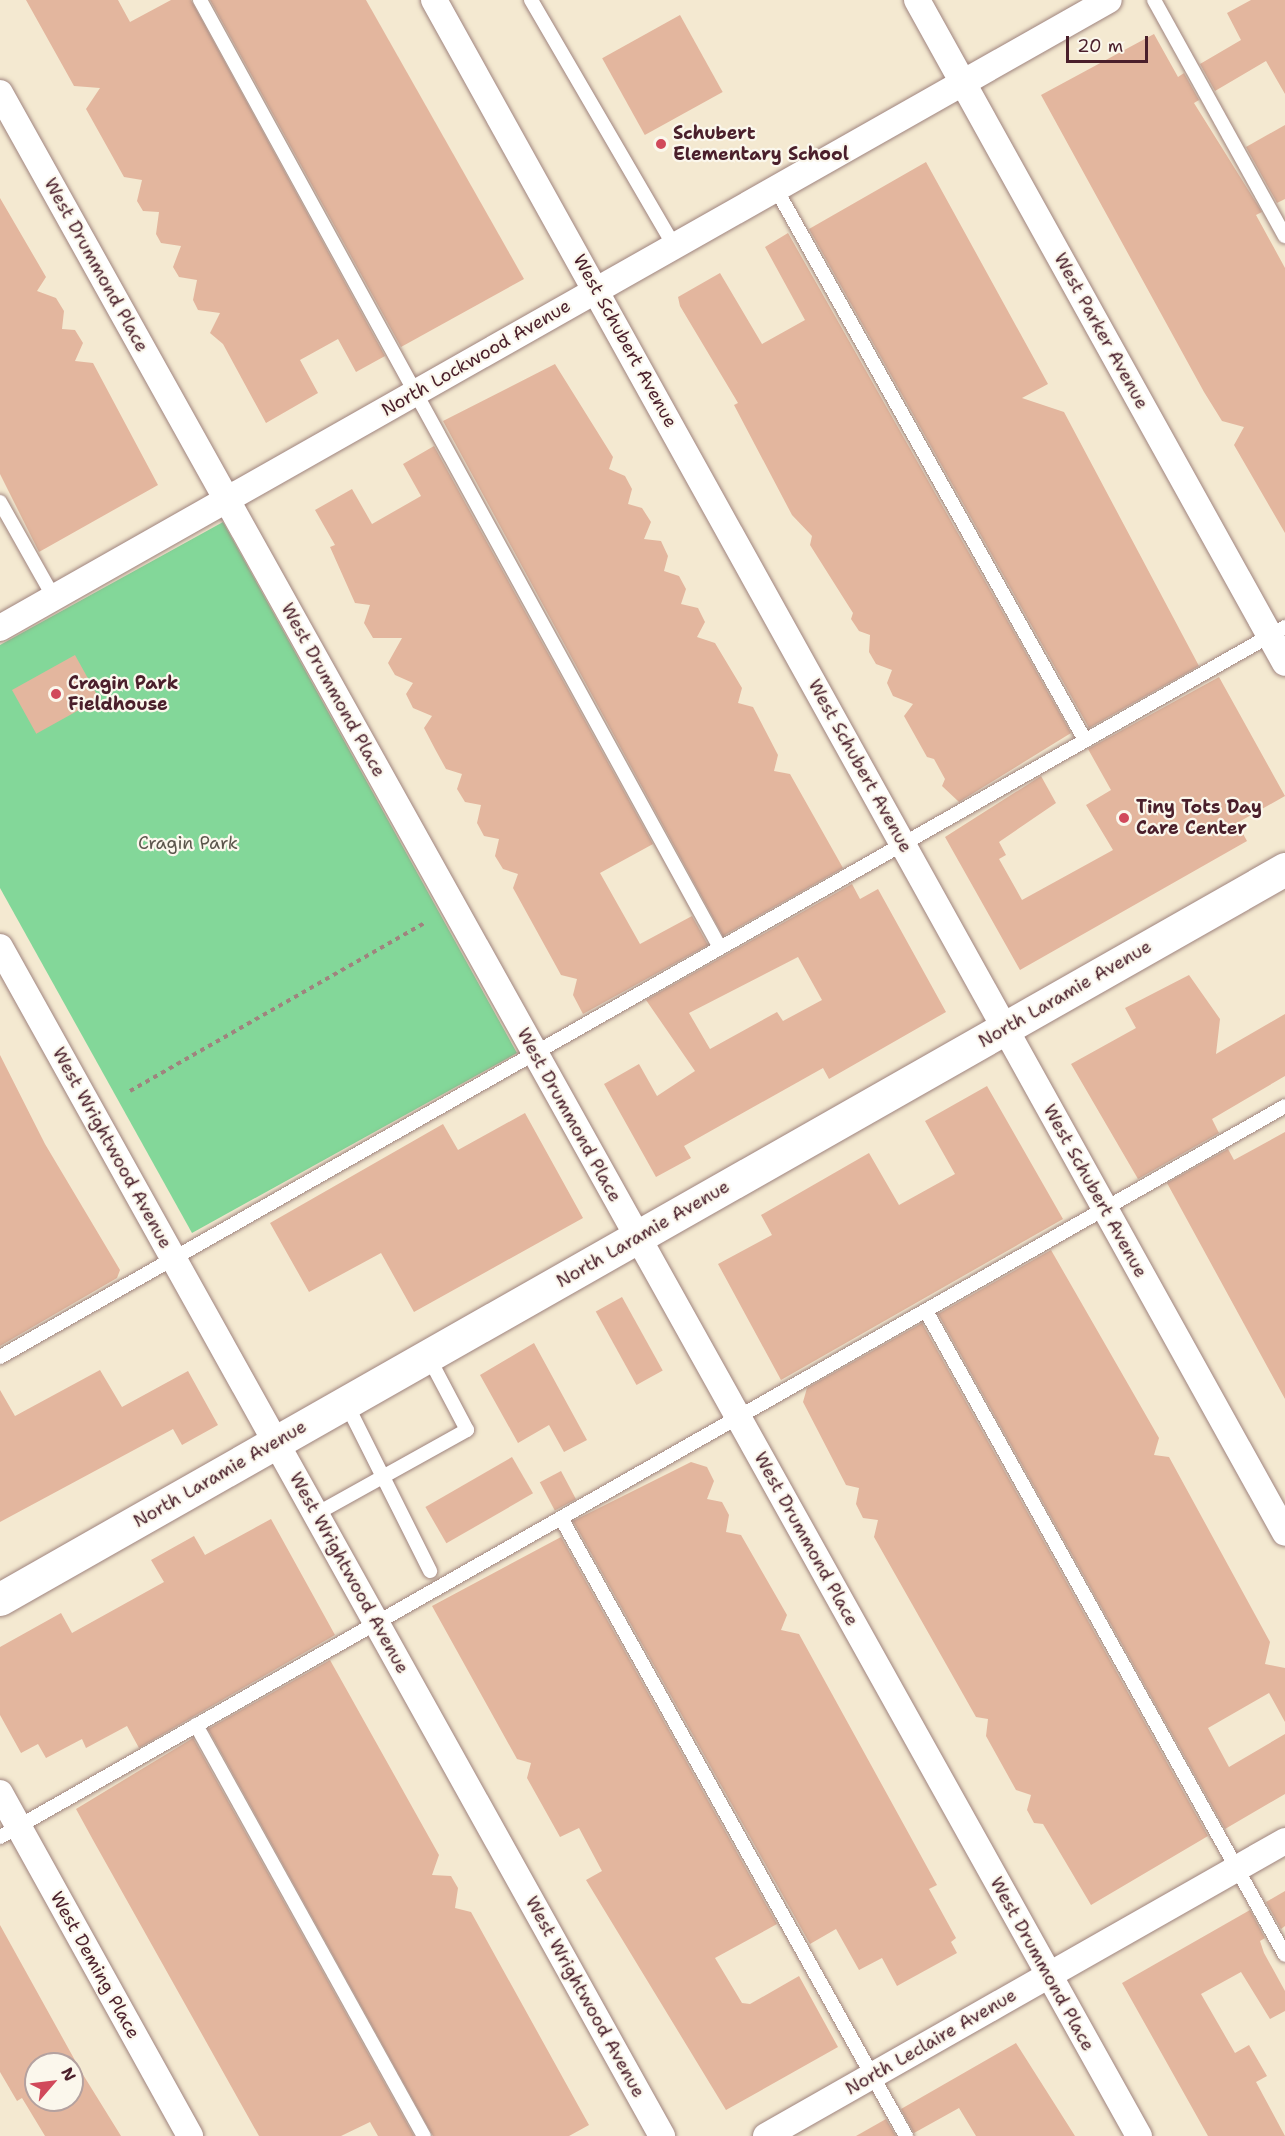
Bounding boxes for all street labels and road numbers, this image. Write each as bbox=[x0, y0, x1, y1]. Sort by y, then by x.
street label: West Drummond Place bbox=[39, 174, 153, 356]
street label: West Parker Avenue bbox=[1049, 249, 1153, 413]
street label: West Schubert Avenue bbox=[568, 251, 682, 431]
street label: North Lockwood Avenue bbox=[378, 295, 574, 421]
street label: West Drummond Place bbox=[276, 599, 390, 781]
street label: West Schubert Avenue bbox=[803, 676, 917, 856]
street label: North Laramie Avenue bbox=[975, 936, 1155, 1052]
street label: West Drummond Place bbox=[512, 1024, 626, 1206]
street label: West Wrightwood Avenue bbox=[48, 1044, 176, 1252]
street label: West Schubert Avenue bbox=[1038, 1101, 1152, 1281]
street label: North Laramie Avenue bbox=[553, 1176, 733, 1292]
street label: North Laramie Avenue bbox=[130, 1416, 310, 1532]
street label: West Drummond Place bbox=[749, 1448, 863, 1630]
street label: West Wrightwood Avenue bbox=[285, 1469, 413, 1677]
street label: West Drummond Place bbox=[985, 1873, 1099, 2055]
street label: West Deming Place bbox=[46, 1888, 144, 2042]
street label: West Wrightwood Avenue bbox=[521, 1893, 649, 2101]
street label: North Leclaire Avenue bbox=[842, 1984, 1020, 2100]

